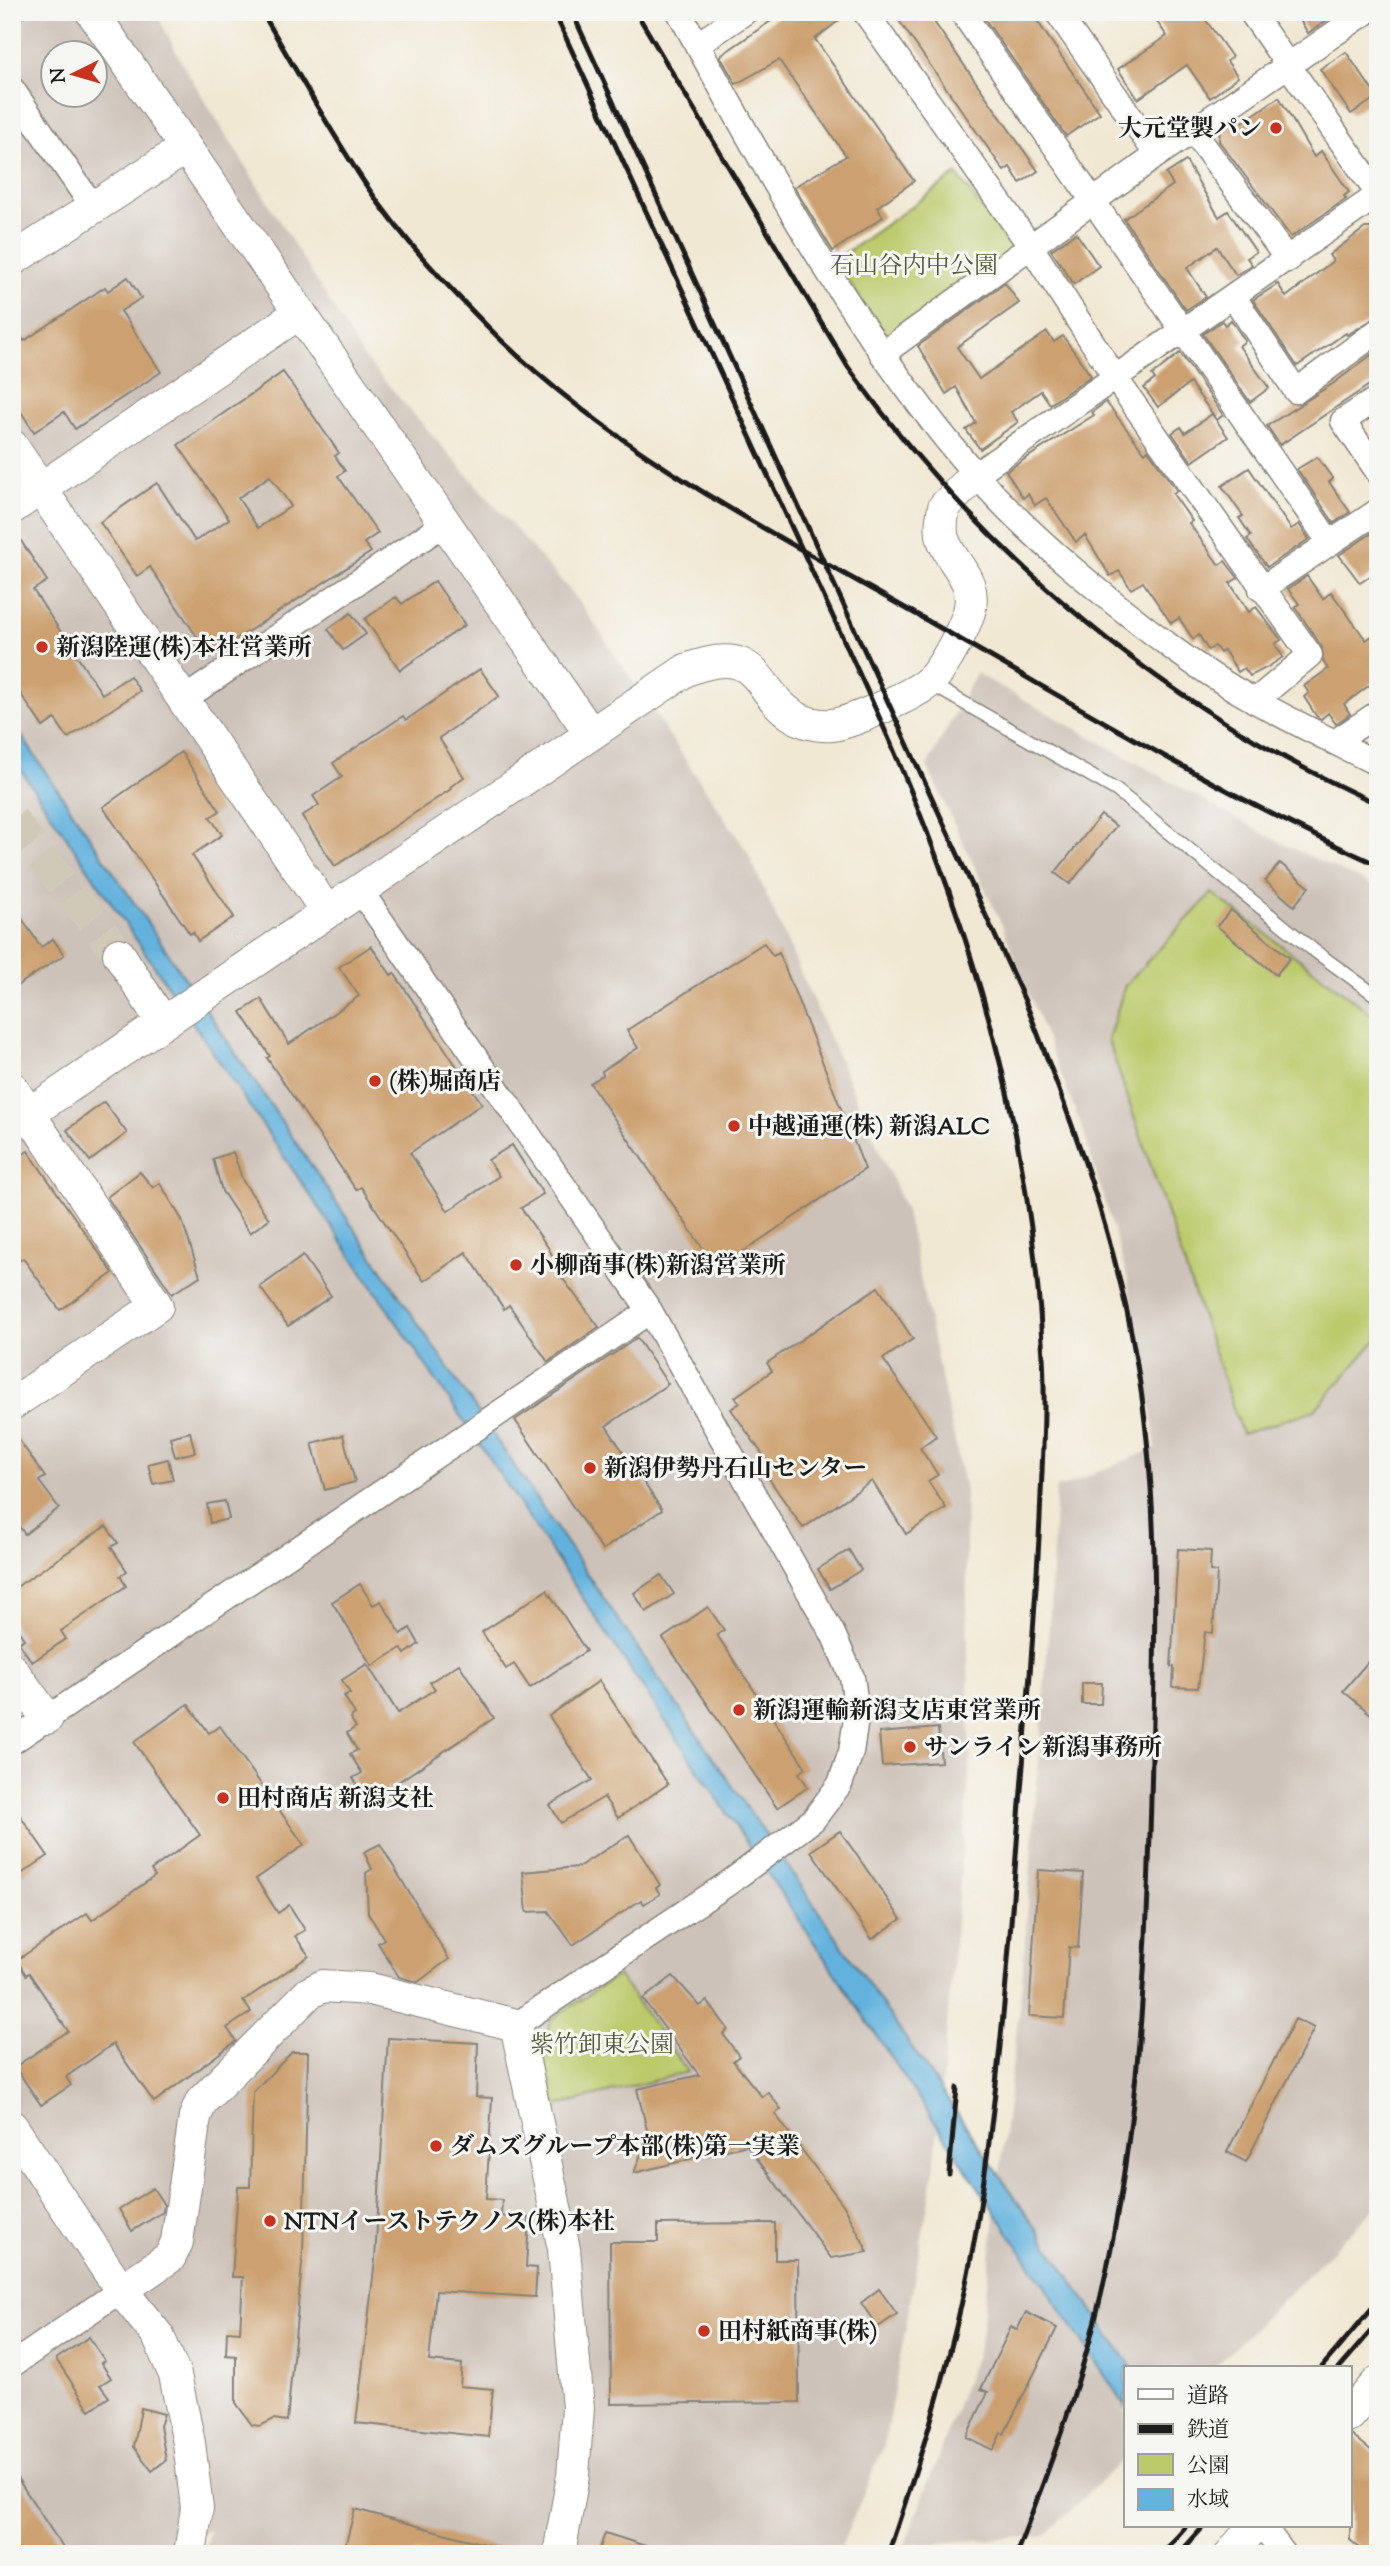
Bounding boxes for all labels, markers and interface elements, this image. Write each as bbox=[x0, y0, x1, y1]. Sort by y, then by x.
north arrow bbox=[38, 38, 108, 108]
text: N bbox=[45, 67, 74, 84]
place label: 大元堂製パン bbox=[1118, 113, 1262, 147]
marker: 大元堂製パン bbox=[1268, 120, 1284, 136]
park label: 石山谷内中公園 bbox=[830, 250, 998, 284]
place label: 新潟陸運(株)本社営業所 bbox=[56, 632, 312, 666]
marker: 新潟陸運(株)本社営業所 bbox=[34, 639, 50, 655]
place label: (株)堀商店 bbox=[389, 1066, 501, 1100]
marker: (株)堀商店 bbox=[367, 1073, 383, 1089]
place label: 中越通運(株) 新潟ALC bbox=[748, 1111, 990, 1145]
marker: 中越通運(株) 新潟ALC bbox=[726, 1118, 742, 1134]
place label: 小柳商事(株)新潟営業所 bbox=[530, 1250, 786, 1284]
marker: 小柳商事(株)新潟営業所 bbox=[508, 1257, 524, 1273]
place label: 新潟伊勢丹石山センター bbox=[604, 1453, 867, 1487]
marker: 新潟伊勢丹石山センター bbox=[582, 1460, 598, 1476]
place label: 新潟運輸新潟支店東営業所 bbox=[753, 1695, 1041, 1729]
marker: 新潟運輸新潟支店東営業所 bbox=[731, 1702, 747, 1718]
place label: サンライン新潟事務所 bbox=[924, 1732, 1162, 1766]
marker: サンライン新潟事務所 bbox=[902, 1739, 918, 1755]
place label: 田村商店 新潟支社 bbox=[237, 1783, 434, 1817]
marker: 田村商店 新潟支社 bbox=[215, 1790, 231, 1806]
park label: 紫竹卸東公園 bbox=[530, 2029, 674, 2063]
place label: ダムズグループ本部(株)第一実業 bbox=[450, 2131, 800, 2165]
marker: ダムズグループ本部(株)第一実業 bbox=[428, 2138, 444, 2154]
place label: NTNイーストテクノス(株)本社 bbox=[284, 2206, 615, 2240]
marker: NTNイーストテクノス(株)本社 bbox=[262, 2213, 278, 2229]
place label: 田村紙商事(株) bbox=[718, 2316, 878, 2350]
marker: 田村紙商事(株) bbox=[696, 2323, 712, 2339]
legend bbox=[1124, 2366, 1352, 2528]
text: 道路 bbox=[1187, 2382, 1229, 2412]
text: 鉄道 bbox=[1187, 2416, 1229, 2446]
text: 公園 bbox=[1187, 2452, 1229, 2482]
text: 水域 bbox=[1187, 2486, 1229, 2516]

